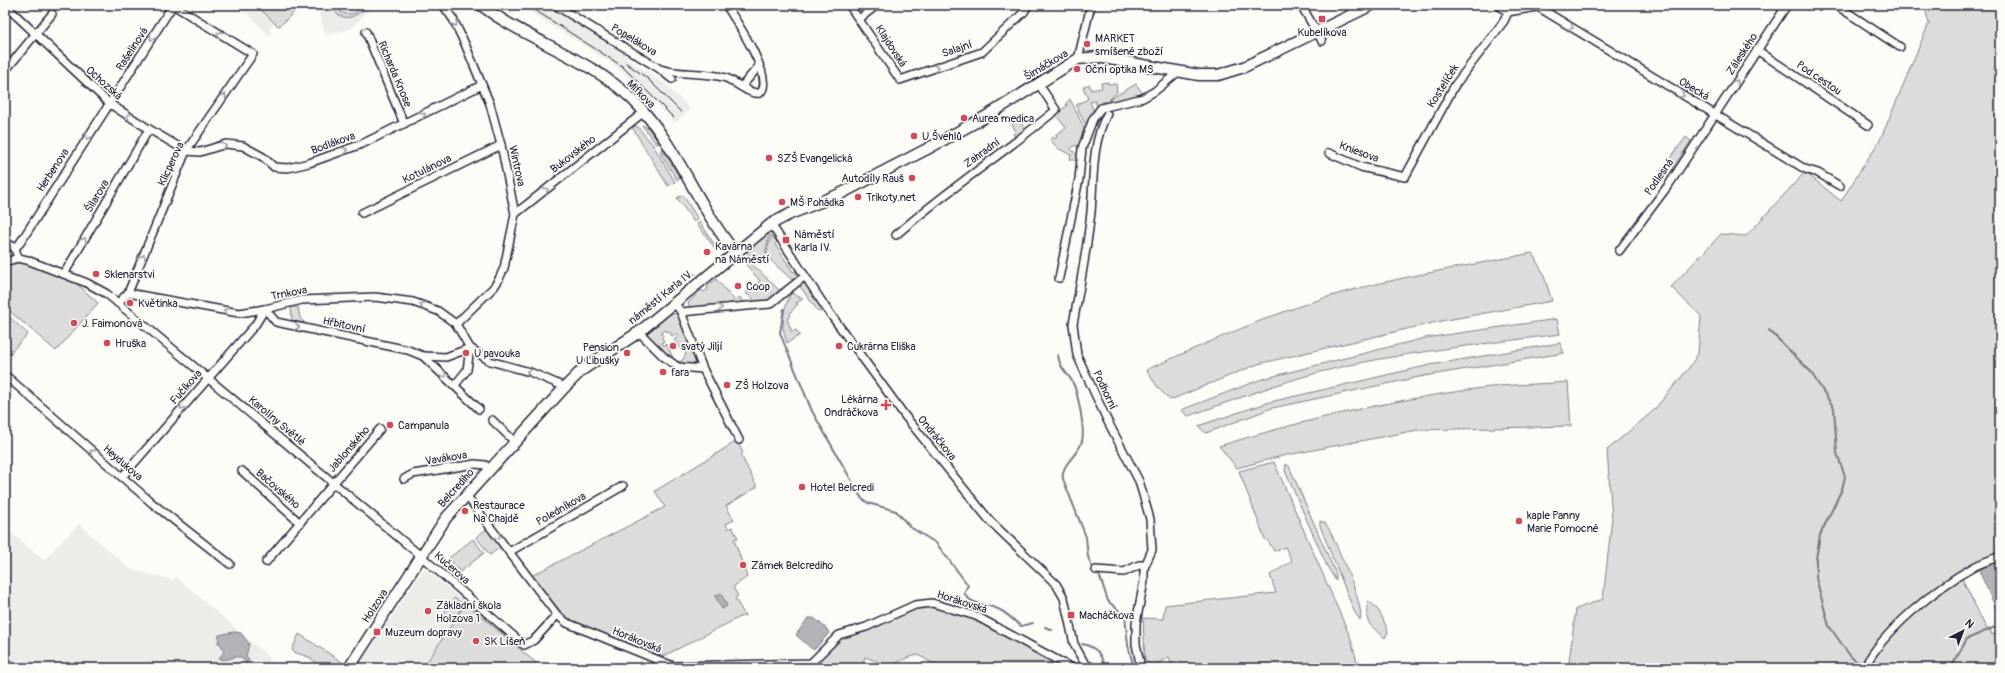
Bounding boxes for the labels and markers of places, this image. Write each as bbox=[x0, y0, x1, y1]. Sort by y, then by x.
marker: Kubelíkova bbox=[1317, 14, 1327, 24]
place label: Kubelíkova bbox=[1297, 26, 1347, 39]
place label: MARKET smíšené zboží bbox=[1095, 32, 1163, 58]
marker: MARKET smíšené zboží bbox=[1082, 39, 1092, 49]
place label: Oční optika MS bbox=[1085, 63, 1153, 76]
marker: Oční optika MS bbox=[1072, 64, 1082, 74]
place label: Aurea medica bbox=[972, 112, 1034, 125]
marker: Aurea medica bbox=[959, 113, 969, 123]
place label: U Švehlů bbox=[922, 129, 962, 143]
marker: U Švehlů bbox=[909, 131, 919, 141]
place label: SZŠ Evangelická bbox=[777, 151, 852, 165]
marker: SZŠ Evangelická bbox=[764, 153, 774, 163]
place label: Autodíly Rauš bbox=[842, 172, 904, 185]
marker: Autodíly Rauš bbox=[907, 173, 917, 183]
place label: Trikoty.net bbox=[866, 191, 916, 204]
marker: Trikoty.net bbox=[853, 192, 863, 202]
place label: MŠ Pohádka bbox=[790, 195, 844, 209]
marker: MŠ Pohádka bbox=[777, 197, 787, 207]
place label: Náměstí Karla IV. bbox=[794, 228, 835, 254]
marker: Náměstí Karla IV. bbox=[781, 235, 791, 245]
place label: Kavárna na Náměstí bbox=[715, 240, 769, 266]
marker: Kavárna na Náměstí bbox=[702, 247, 712, 257]
place label: Sklenarstvi bbox=[104, 268, 154, 281]
marker: Sklenarstvi bbox=[91, 269, 101, 279]
place label: Coop bbox=[746, 280, 770, 293]
marker: Coop bbox=[733, 281, 743, 291]
place label: Květinka bbox=[138, 297, 178, 310]
marker: Květinka bbox=[125, 298, 135, 308]
place label: J. Faimonová bbox=[82, 317, 142, 330]
marker: J. Faimonová bbox=[69, 318, 79, 328]
place label: Hruška bbox=[115, 337, 146, 350]
marker: Hruška bbox=[102, 338, 112, 348]
place label: svatý Jiljí bbox=[681, 340, 723, 353]
place label: Cukrárna Eliška bbox=[847, 340, 916, 353]
place label: Pension U Libušky bbox=[576, 341, 619, 367]
marker: svatý Jiljí bbox=[668, 341, 678, 351]
marker: Cukrárna Eliška bbox=[834, 341, 844, 351]
place label: U pavouka bbox=[474, 347, 520, 360]
marker: U pavouka bbox=[461, 348, 471, 358]
marker: Pension U Libušky bbox=[622, 348, 632, 358]
place label: fara bbox=[671, 366, 689, 379]
marker: fara bbox=[658, 367, 668, 377]
place label: ZŠ Holzova bbox=[735, 378, 789, 392]
marker: ZŠ Holzova bbox=[722, 380, 732, 390]
place label: Lékárna Ondráčkova bbox=[824, 393, 878, 419]
marker: Lékárna Ondráčkova bbox=[881, 400, 891, 410]
place label: Campanula bbox=[398, 419, 449, 432]
marker: Campanula bbox=[385, 420, 395, 430]
place label: Hotel Belcredi bbox=[810, 481, 874, 494]
marker: Hotel Belcredi bbox=[797, 482, 807, 492]
place label: Restaurace Na Chajdě bbox=[473, 499, 525, 525]
marker: Restaurace Na Chajdě bbox=[460, 506, 470, 516]
place label: kaple Panny Marie Pomocné bbox=[1527, 509, 1599, 535]
marker: kaple Panny Marie Pomocné bbox=[1514, 516, 1524, 526]
place label: Zámek Belcrediho bbox=[751, 559, 833, 572]
marker: Zámek Belcrediho bbox=[738, 560, 748, 570]
place label: Základní škola Holzova 1 bbox=[436, 599, 501, 625]
marker: Základní škola Holzova 1 bbox=[423, 606, 433, 616]
place label: Macháčkova bbox=[1079, 609, 1134, 622]
marker: Macháčkova bbox=[1066, 610, 1076, 620]
place label: Muzeum dopravy bbox=[385, 626, 462, 639]
marker: Muzeum dopravy bbox=[372, 627, 382, 637]
place label: SK Líšeň bbox=[484, 635, 525, 648]
marker: SK Líšeň bbox=[471, 636, 481, 646]

